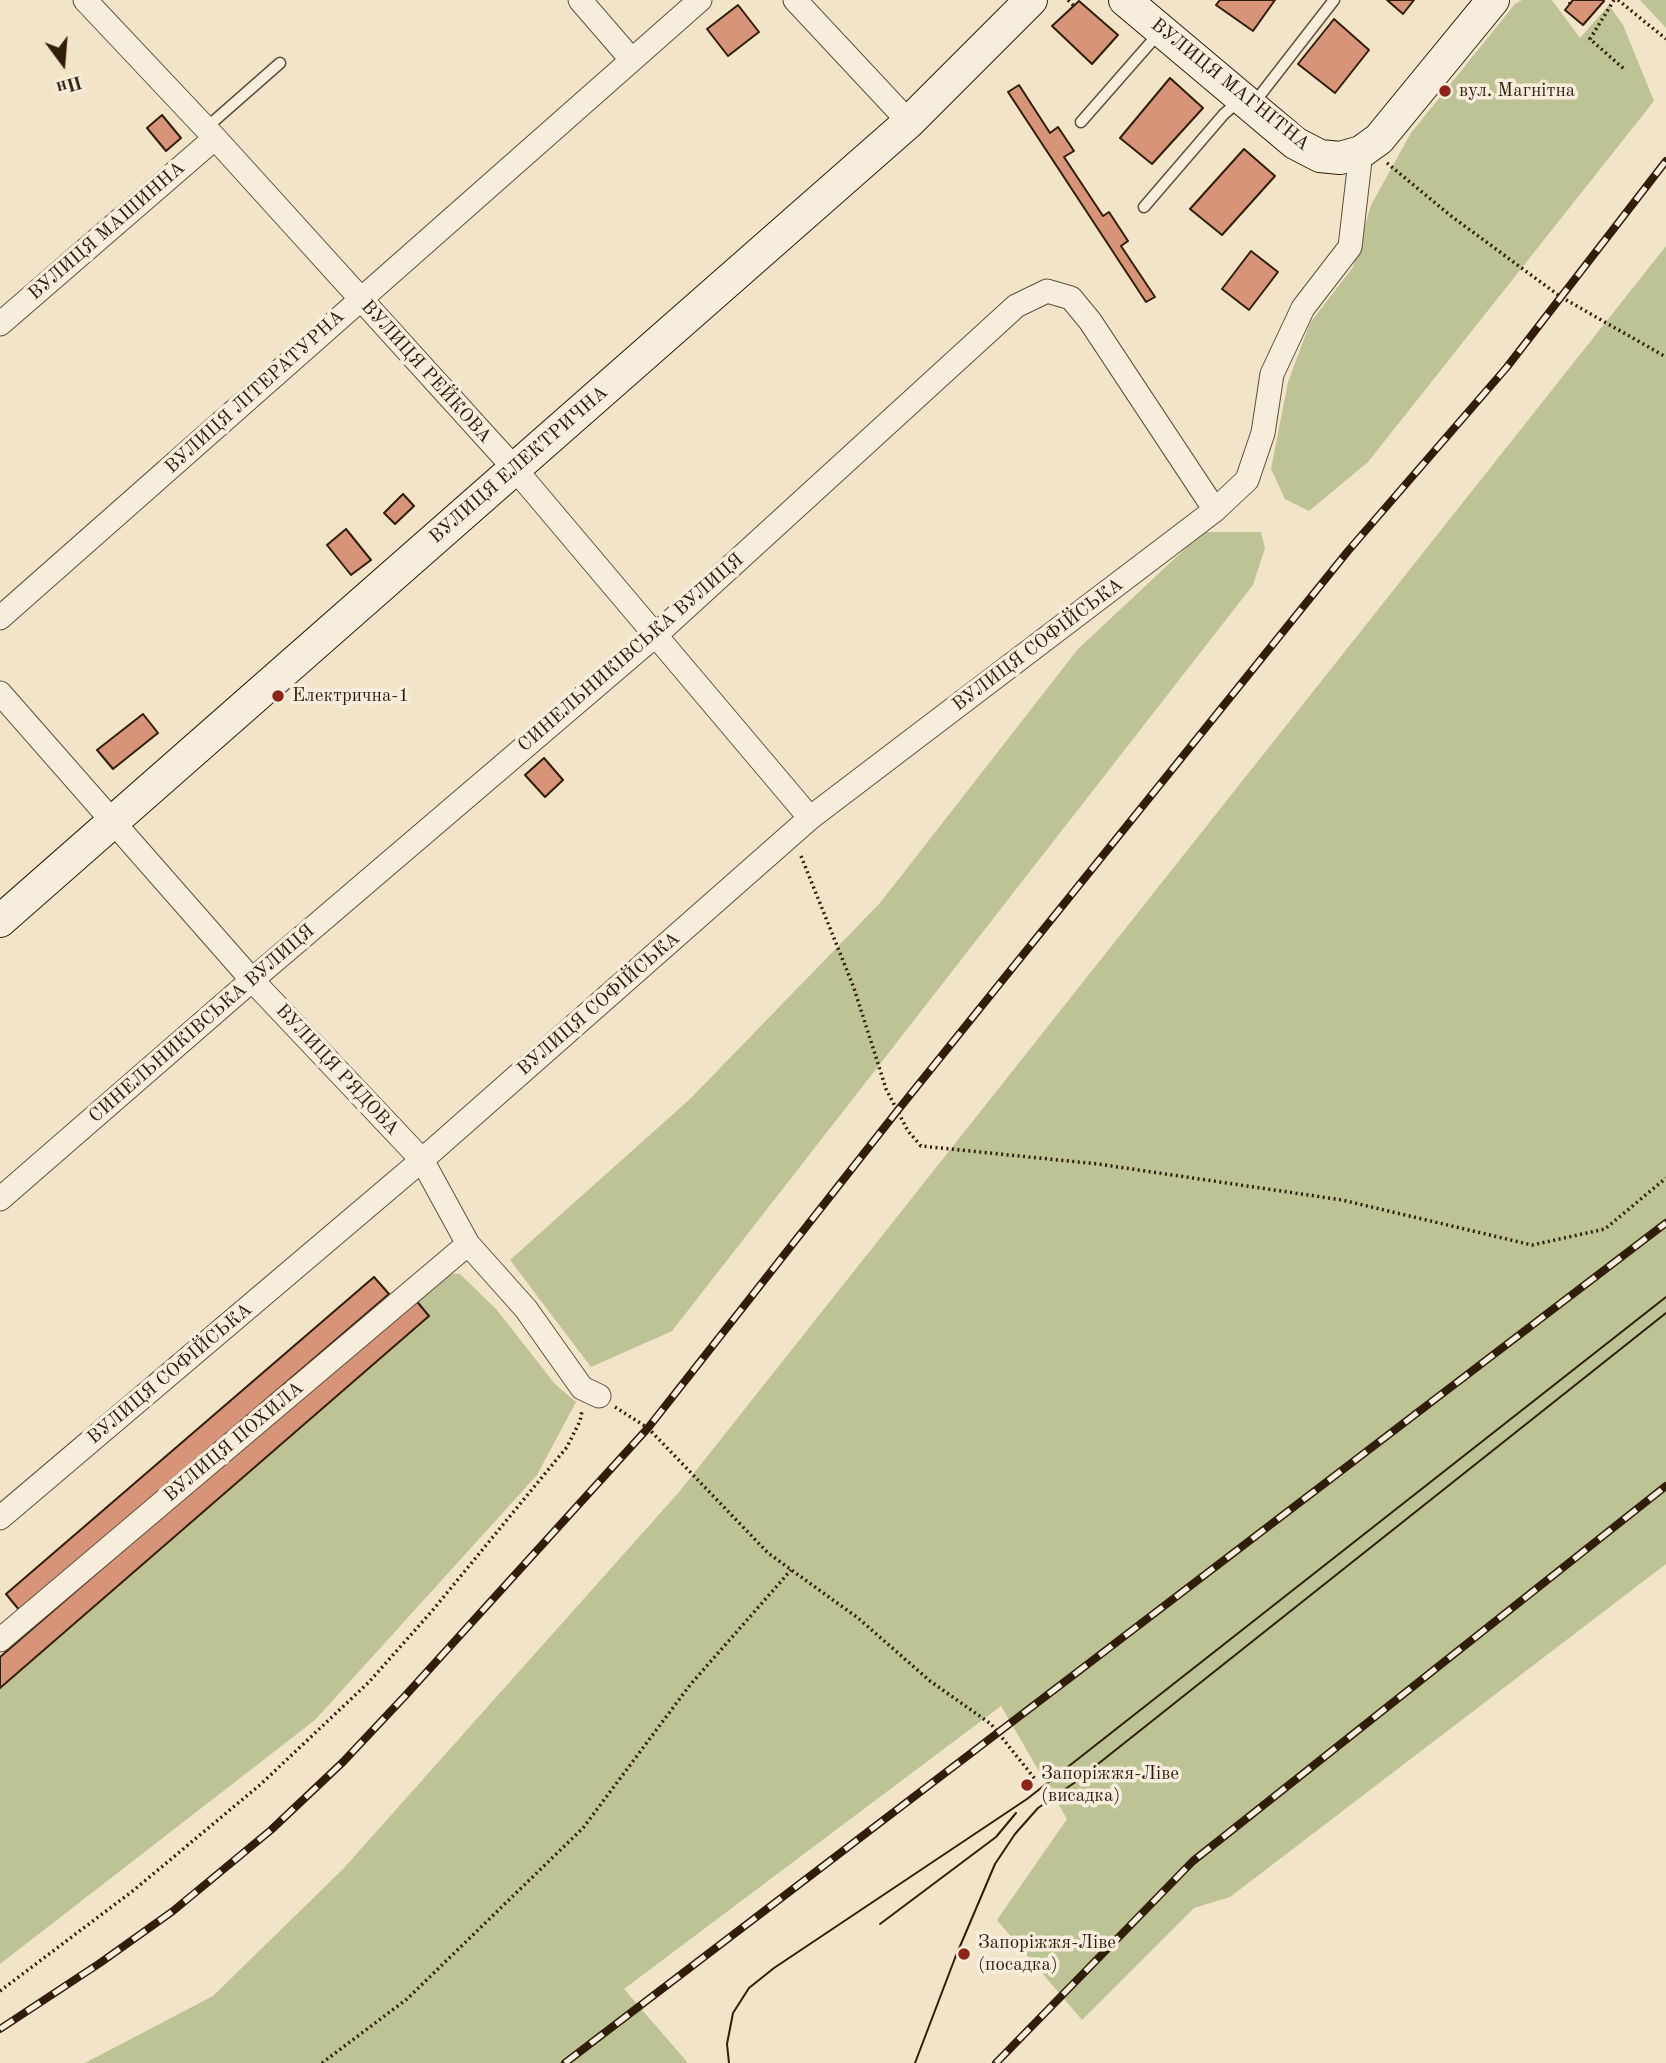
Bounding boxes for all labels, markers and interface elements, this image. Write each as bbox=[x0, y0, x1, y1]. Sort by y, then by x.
street label: ВУЛИЦЯ МАГНІТНА bbox=[1146, 14, 1314, 156]
north arrow bbox=[28, 28, 98, 98]
text: Пн bbox=[54, 71, 84, 96]
place label: вул. Магнітна bbox=[1459, 80, 1575, 102]
marker: вул. Магнітна bbox=[1437, 83, 1453, 99]
street label: ВУЛИЦЯ МАШИННА bbox=[24, 157, 190, 305]
street label: ВУЛИЦЯ РЕЙКОВА bbox=[356, 296, 496, 448]
street label: ВУЛИЦЯ ЛІТЕРАТУРНА bbox=[161, 305, 349, 479]
street label: ВУЛИЦЯ ЕЛЕКТРИЧНА bbox=[425, 381, 613, 549]
street label: СИНЕЛЬНИКІВСЬКА ВУЛИЦЯ bbox=[514, 549, 748, 757]
street label: ВУЛИЦЯ СОФІЙСЬКА bbox=[948, 573, 1128, 717]
place label: Електрична-1 bbox=[292, 685, 409, 707]
marker: Електрична-1 bbox=[270, 688, 286, 704]
street label: СИНЕЛЬНИКІВСЬКА ВУЛИЦЯ bbox=[85, 920, 319, 1128]
street label: ВУЛИЦЯ СОФІЙСЬКА bbox=[513, 927, 685, 1081]
street label: ВУЛИЦЯ РЯДОВА bbox=[270, 1000, 404, 1140]
street label: ВУЛИЦЯ СОФІЙСЬКА bbox=[83, 1298, 257, 1450]
street label: ВУЛИЦЯ ПОХИЛА bbox=[159, 1377, 309, 1507]
place label: Запоріжжя-Ліве (висадка) bbox=[1041, 1763, 1179, 1807]
marker: Запоріжжя-Ліве (висадка) bbox=[1019, 1777, 1035, 1793]
place label: Запоріжжя-Ліве (посадка) bbox=[978, 1932, 1116, 1976]
marker: Запоріжжя-Ліве (посадка) bbox=[956, 1946, 972, 1962]

